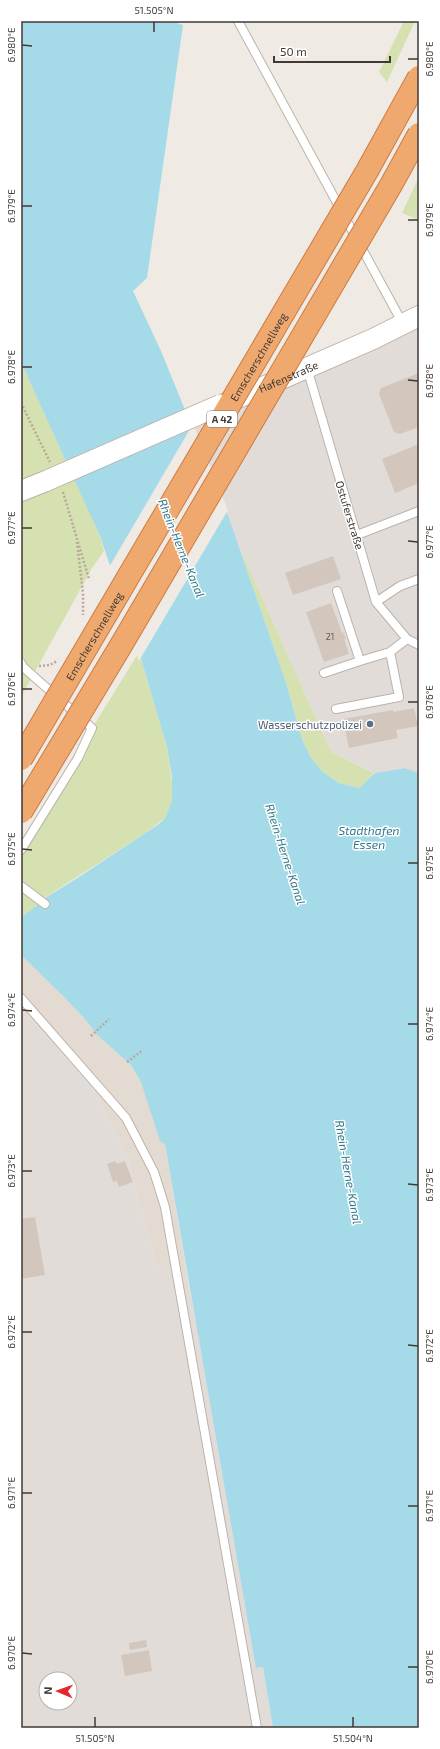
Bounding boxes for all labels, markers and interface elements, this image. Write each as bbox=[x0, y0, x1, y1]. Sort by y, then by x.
text: 51.505°N bbox=[134, 4, 174, 16]
text: 6.980°E bbox=[5, 27, 17, 63]
scale bar bbox=[274, 38, 390, 64]
text: 6.980°E bbox=[423, 41, 435, 77]
text: 50 m bbox=[280, 44, 307, 58]
text: 6.979°E bbox=[5, 189, 17, 223]
text: 6.979°E bbox=[423, 203, 435, 237]
street label: Emscherschnellweg bbox=[227, 310, 289, 403]
text: 6.978°E bbox=[5, 350, 17, 384]
street label: Hafenstraße bbox=[256, 357, 320, 395]
text: 6.978°E bbox=[423, 364, 435, 398]
road number: A 42 bbox=[207, 411, 237, 427]
street label: Ostuferstraße bbox=[333, 479, 367, 551]
water label: Rhein-Herne-Kanal bbox=[156, 497, 208, 599]
text: 6.977°E bbox=[5, 511, 17, 545]
text: 6.977°E bbox=[423, 525, 435, 559]
street label: Emscherschnellweg bbox=[62, 589, 125, 682]
house number: 21 bbox=[326, 631, 334, 642]
text: 6.976°E bbox=[5, 672, 17, 706]
text: 6.976°E bbox=[423, 685, 435, 719]
place label: Wasserschutzpolizei bbox=[258, 718, 362, 731]
marker: Wasserschutzpolizei bbox=[365, 719, 375, 729]
water label: Rhein-Herne-Kanal bbox=[263, 802, 309, 906]
water label: Stadthafen Essen bbox=[338, 823, 400, 851]
text: 6.975°E bbox=[5, 832, 17, 866]
text: 6.975°E bbox=[423, 846, 435, 880]
text: 6.974°E bbox=[5, 992, 17, 1027]
text: 6.974°E bbox=[423, 1006, 435, 1041]
water label: Rhein-Herne-Kanal bbox=[333, 1119, 365, 1225]
text: 6.973°E bbox=[5, 1154, 17, 1188]
text: 6.973°E bbox=[423, 1168, 435, 1202]
text: 6.972°E bbox=[5, 1315, 17, 1349]
text: 6.972°E bbox=[423, 1329, 435, 1363]
text: 6.971°E bbox=[5, 1477, 17, 1509]
text: 6.971°E bbox=[423, 1490, 435, 1522]
text: 6.970°E bbox=[5, 1636, 17, 1670]
text: 6.970°E bbox=[423, 1650, 435, 1684]
north arrow bbox=[38, 1671, 78, 1711]
text: N bbox=[41, 1686, 54, 1695]
text: 51.505°N bbox=[75, 1732, 115, 1744]
text: 51.504°N bbox=[333, 1732, 373, 1744]

